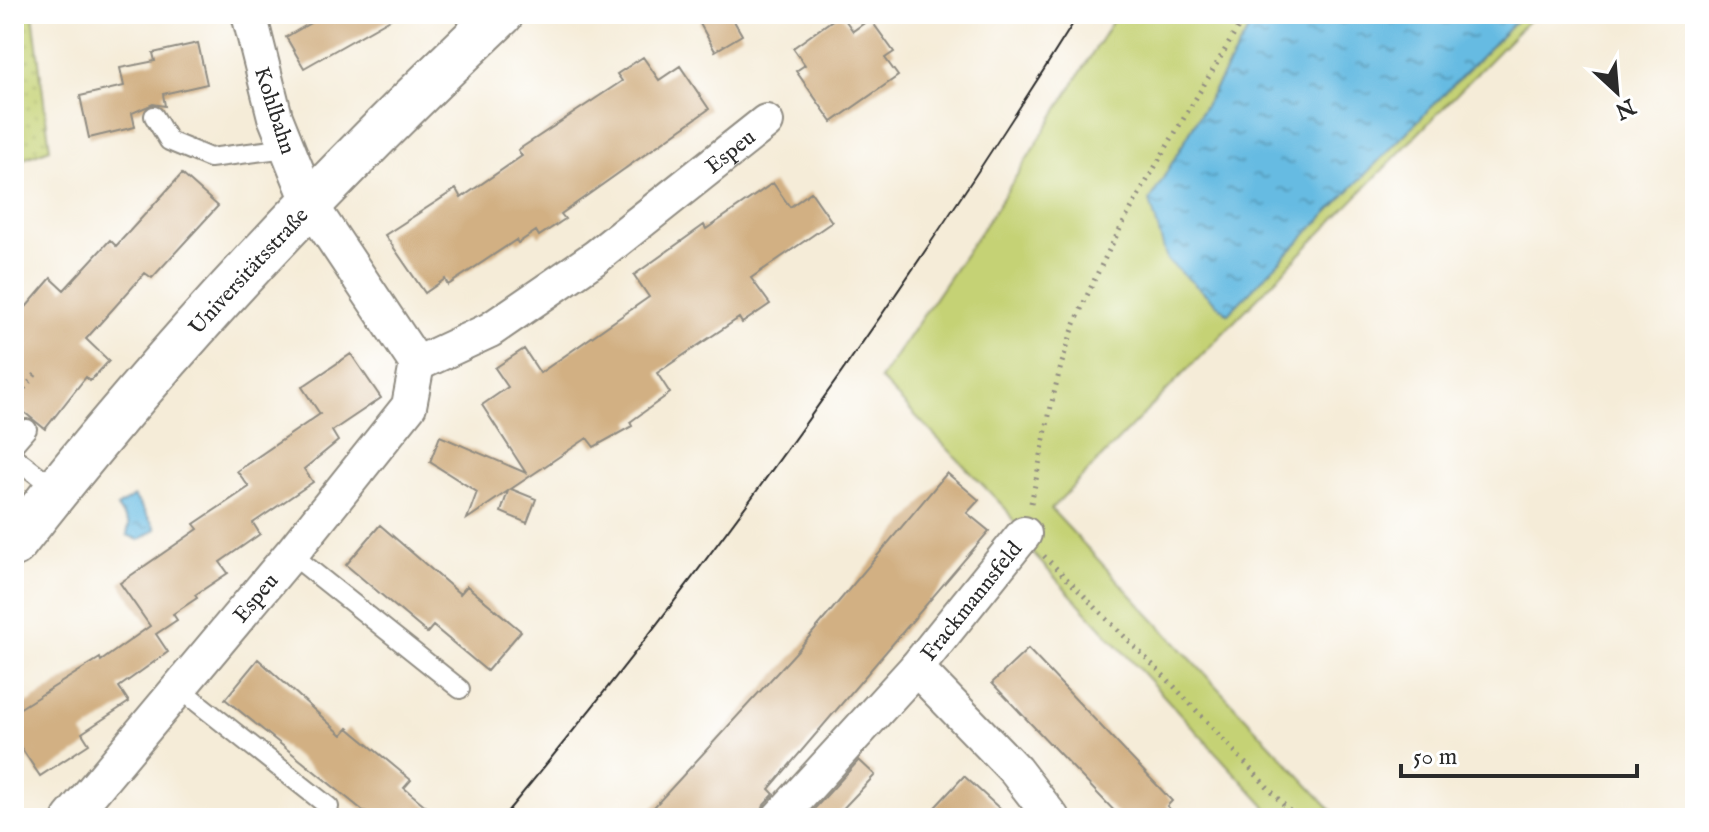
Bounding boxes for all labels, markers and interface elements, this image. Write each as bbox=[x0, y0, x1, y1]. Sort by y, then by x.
north arrow bbox=[1577, 52, 1657, 132]
street label: Kohlbahn bbox=[247, 63, 301, 158]
text: N bbox=[1610, 91, 1640, 125]
street label: Espeu bbox=[700, 124, 762, 181]
street label: Universitätsstraße bbox=[183, 202, 315, 341]
street label: Frackmannsfeld bbox=[915, 536, 1029, 667]
street label: Espeu bbox=[228, 568, 285, 629]
scale bar bbox=[1401, 728, 1637, 778]
text: 50 m bbox=[1413, 742, 1457, 773]

